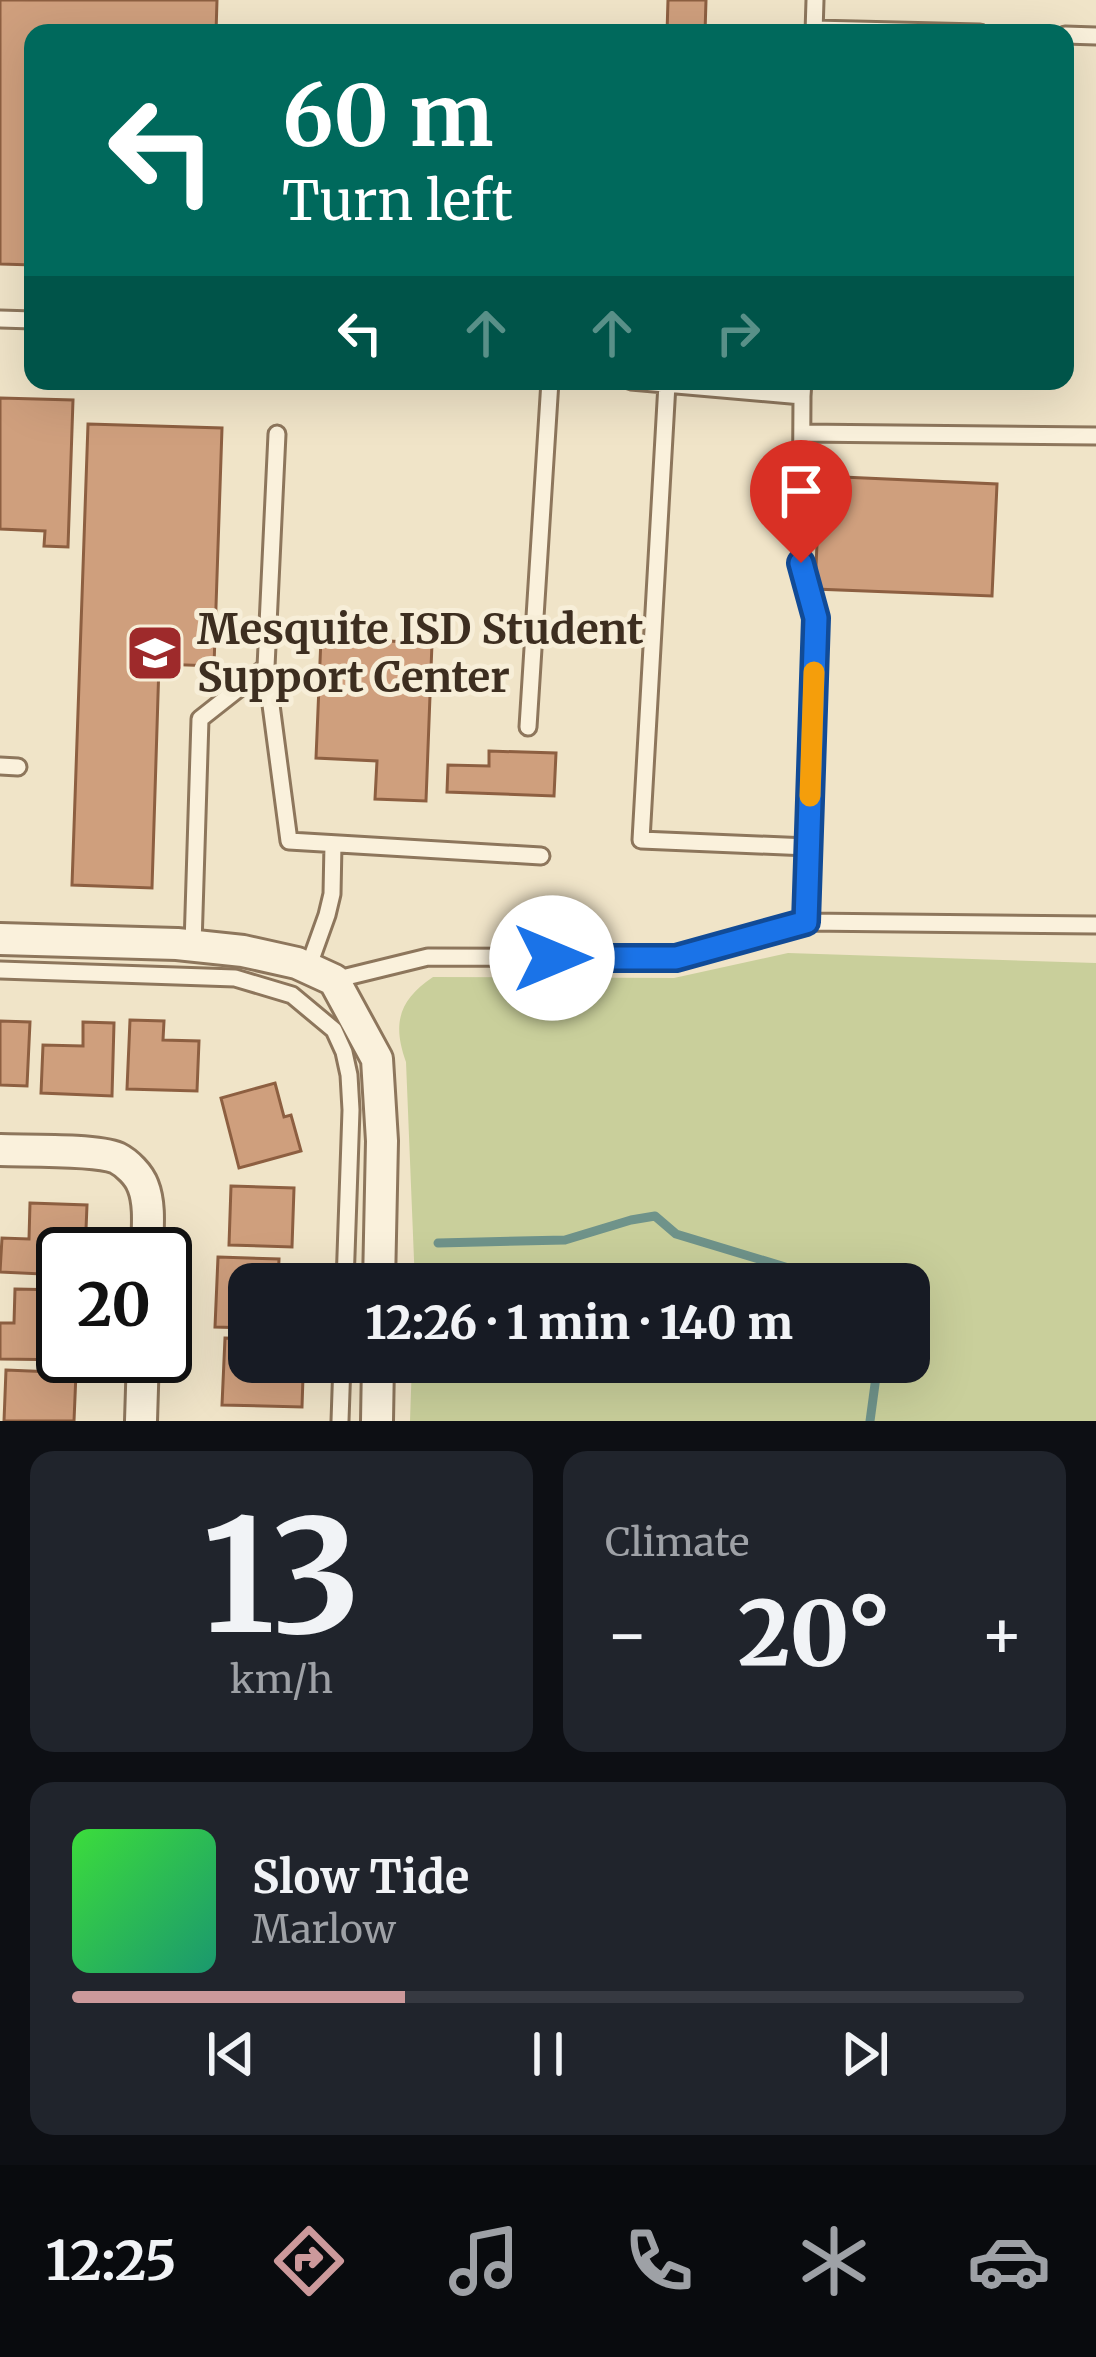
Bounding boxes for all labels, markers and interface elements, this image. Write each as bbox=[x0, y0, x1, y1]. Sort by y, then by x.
text: 60 m bbox=[282, 63, 493, 169]
icon: left bbox=[84, 72, 240, 228]
text: Turn left bbox=[282, 167, 513, 235]
icon: left bbox=[327, 300, 393, 366]
icon: ahead bbox=[453, 300, 519, 366]
icon: ahead bbox=[579, 300, 645, 366]
icon: right bbox=[705, 300, 771, 366]
pin bbox=[750, 440, 852, 563]
icon: arrive bbox=[768, 458, 834, 524]
place label: Mesquite ISD Student Support Center bbox=[197, 603, 644, 703]
school or university icon: Mesquite ISD Student Support Center bbox=[124, 622, 186, 684]
position arrow bbox=[489, 895, 615, 1021]
speed limit sign: 20 bbox=[36, 1227, 192, 1383]
text: 12:26 · 1 min · 140 m bbox=[365, 1295, 793, 1351]
text: 13 bbox=[202, 1478, 361, 1675]
text: Climate bbox=[605, 1518, 749, 1567]
text: 20° bbox=[738, 1577, 891, 1691]
text: − bbox=[605, 1593, 649, 1676]
text: + bbox=[980, 1593, 1024, 1676]
text: km/h bbox=[230, 1655, 333, 1704]
text: Slow Tide bbox=[252, 1849, 469, 1905]
text: Marlow bbox=[252, 1905, 396, 1954]
icon: previous bbox=[198, 2021, 264, 2087]
icon: pause bbox=[515, 2021, 581, 2087]
icon: next bbox=[832, 2021, 898, 2087]
icon: directions bbox=[267, 2219, 351, 2303]
icon: music bbox=[442, 2219, 526, 2303]
icon: phone bbox=[617, 2219, 701, 2303]
icon: climate bbox=[792, 2219, 876, 2303]
icon: car bbox=[967, 2219, 1051, 2303]
text: 12:25 bbox=[45, 2227, 177, 2295]

